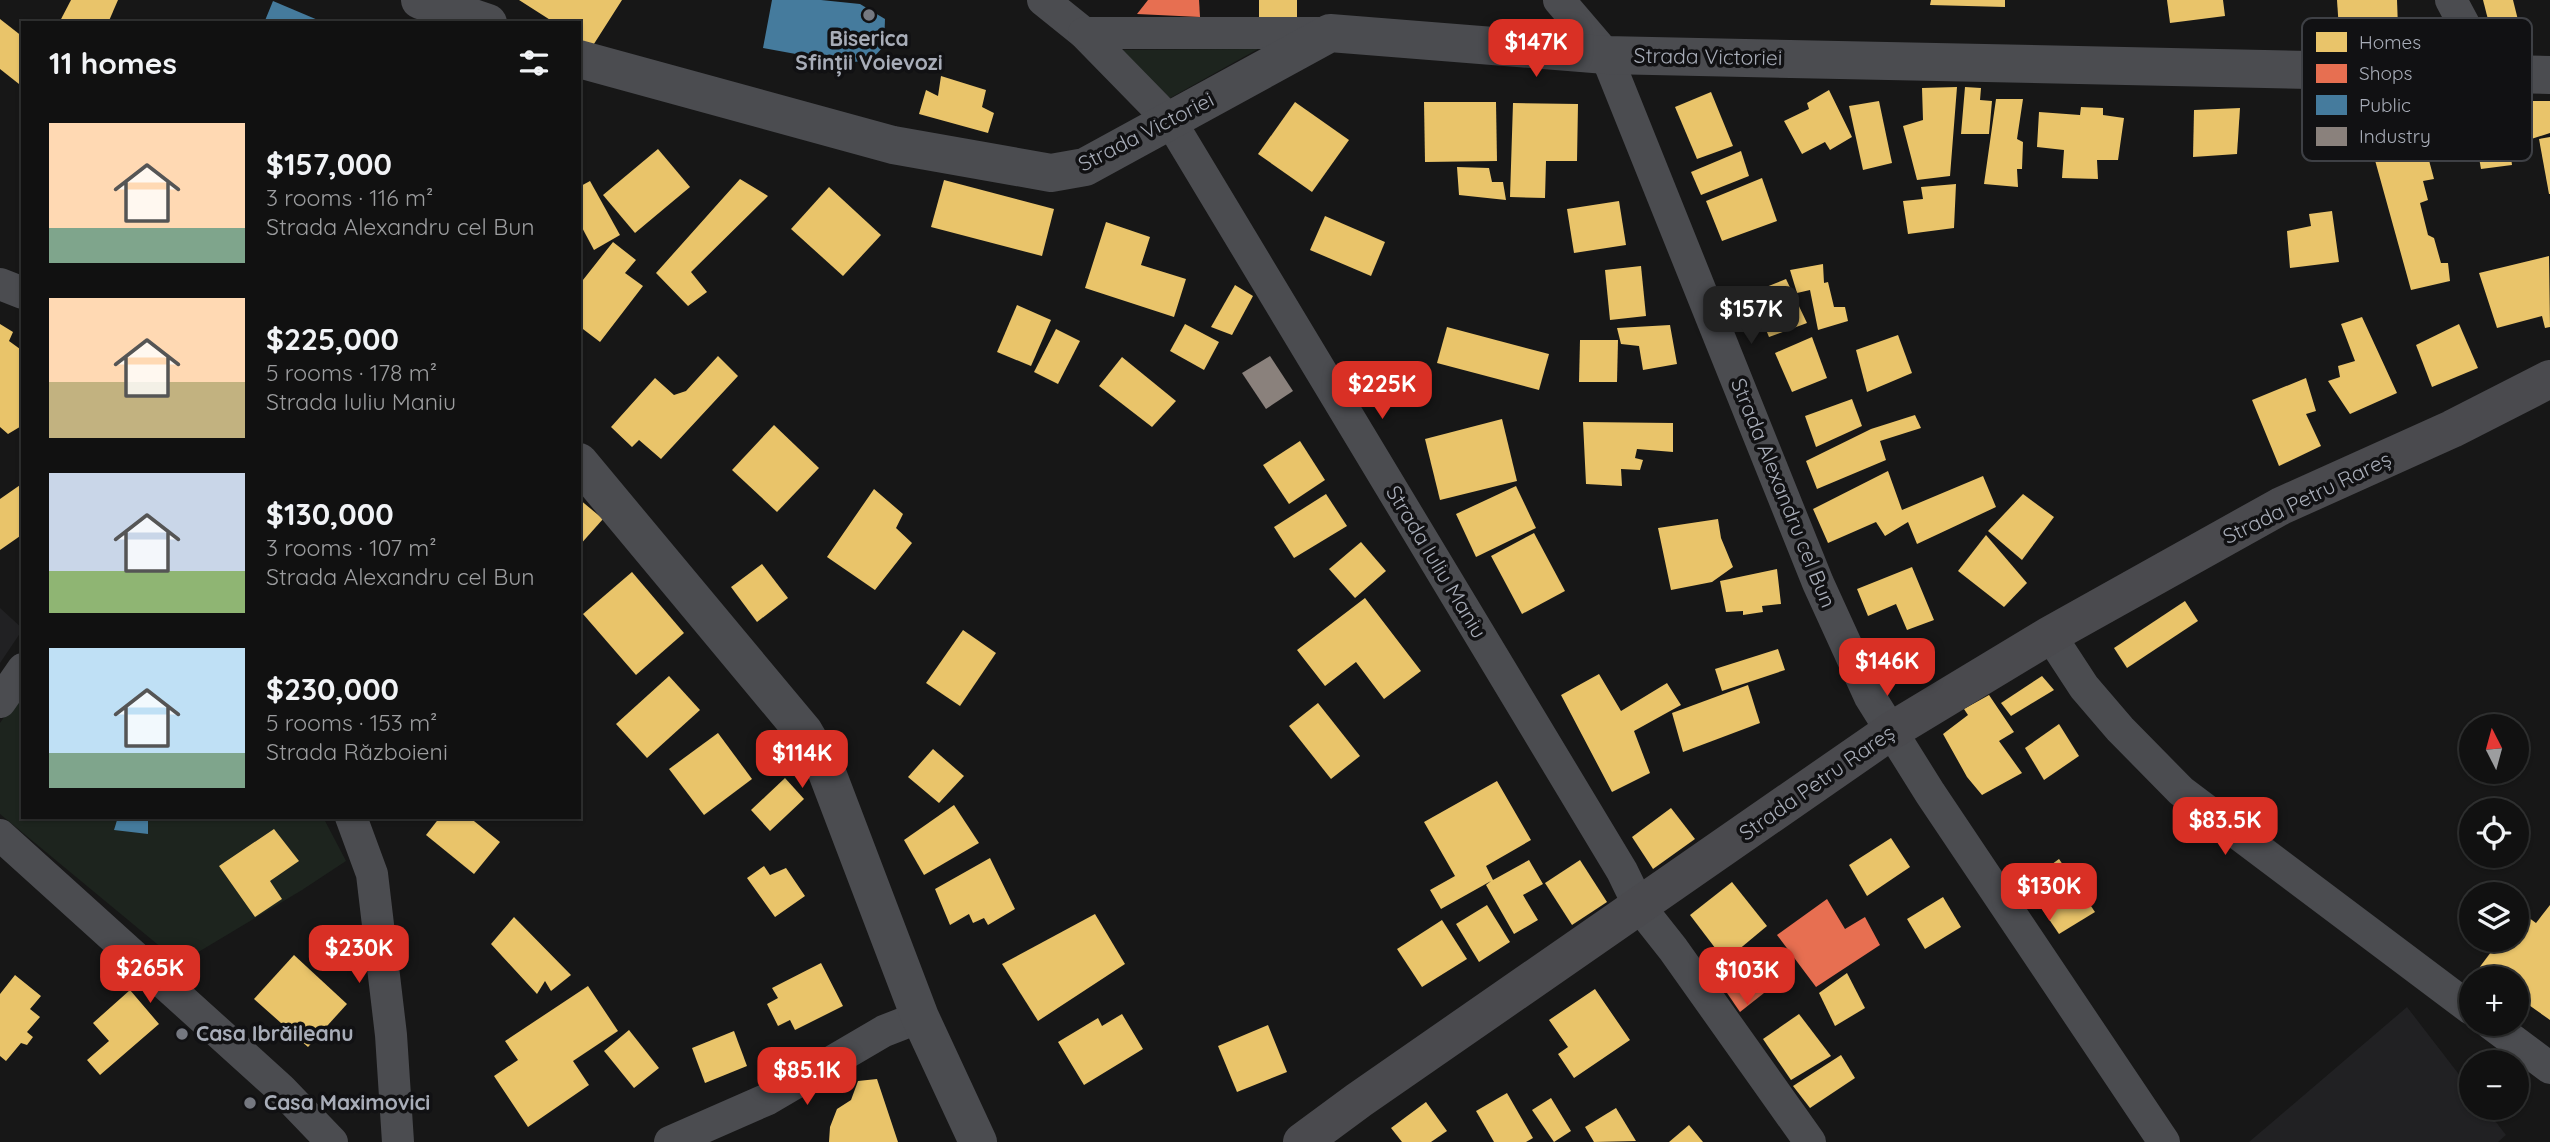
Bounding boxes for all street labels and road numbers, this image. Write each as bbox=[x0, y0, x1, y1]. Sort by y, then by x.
street label: Strada Victoriei bbox=[1633, 42, 1783, 70]
street label: Strada Victoriei bbox=[1073, 86, 1218, 176]
street label: Strada Alexandru cel Bun bbox=[1726, 374, 1842, 611]
street label: Strada Petru Rareș bbox=[2218, 445, 2395, 549]
street label: Strada Iuliu Maniu bbox=[1381, 480, 1493, 643]
street label: Strada Petru Rareș bbox=[1734, 719, 1899, 846]

